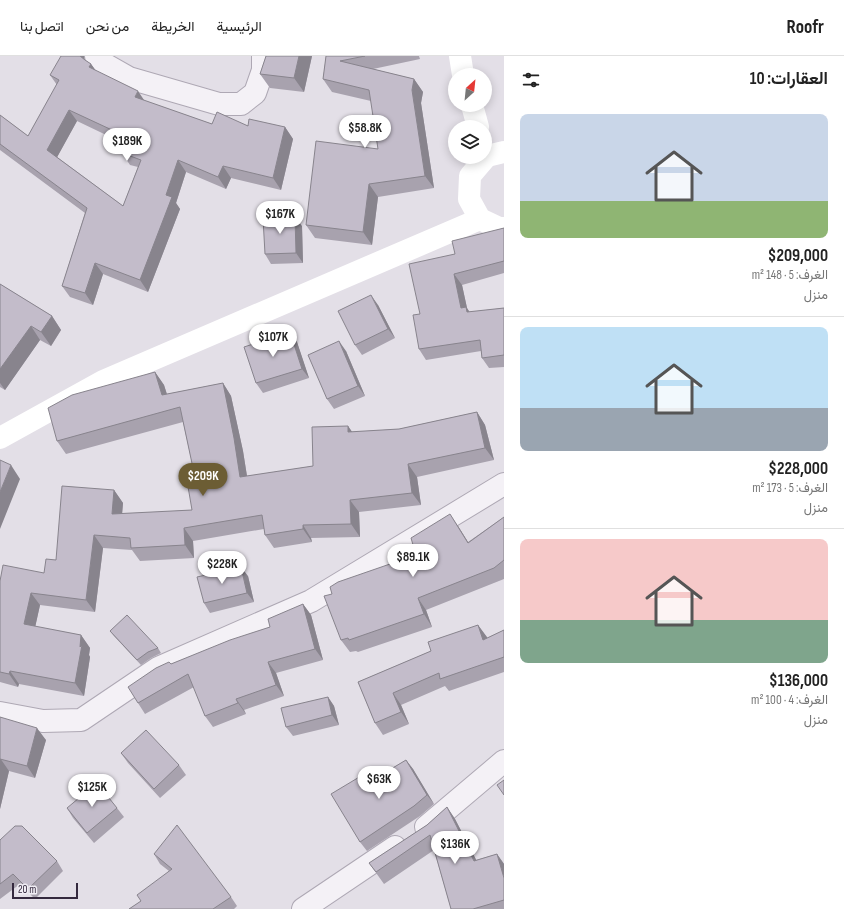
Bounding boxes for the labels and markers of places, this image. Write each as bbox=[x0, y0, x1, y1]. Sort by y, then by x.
pin: $58.8K bbox=[332, 115, 398, 149]
pin: $189K bbox=[99, 128, 155, 162]
pin: $167K bbox=[252, 201, 308, 235]
pin: $107K bbox=[245, 324, 301, 358]
pin: $209K bbox=[175, 463, 231, 497]
pin: $89.1K bbox=[380, 544, 446, 578]
pin: $228K bbox=[194, 551, 250, 585]
pin: $63K bbox=[355, 766, 403, 800]
pin: $125K bbox=[64, 774, 120, 808]
pin: $136K bbox=[427, 831, 483, 865]

